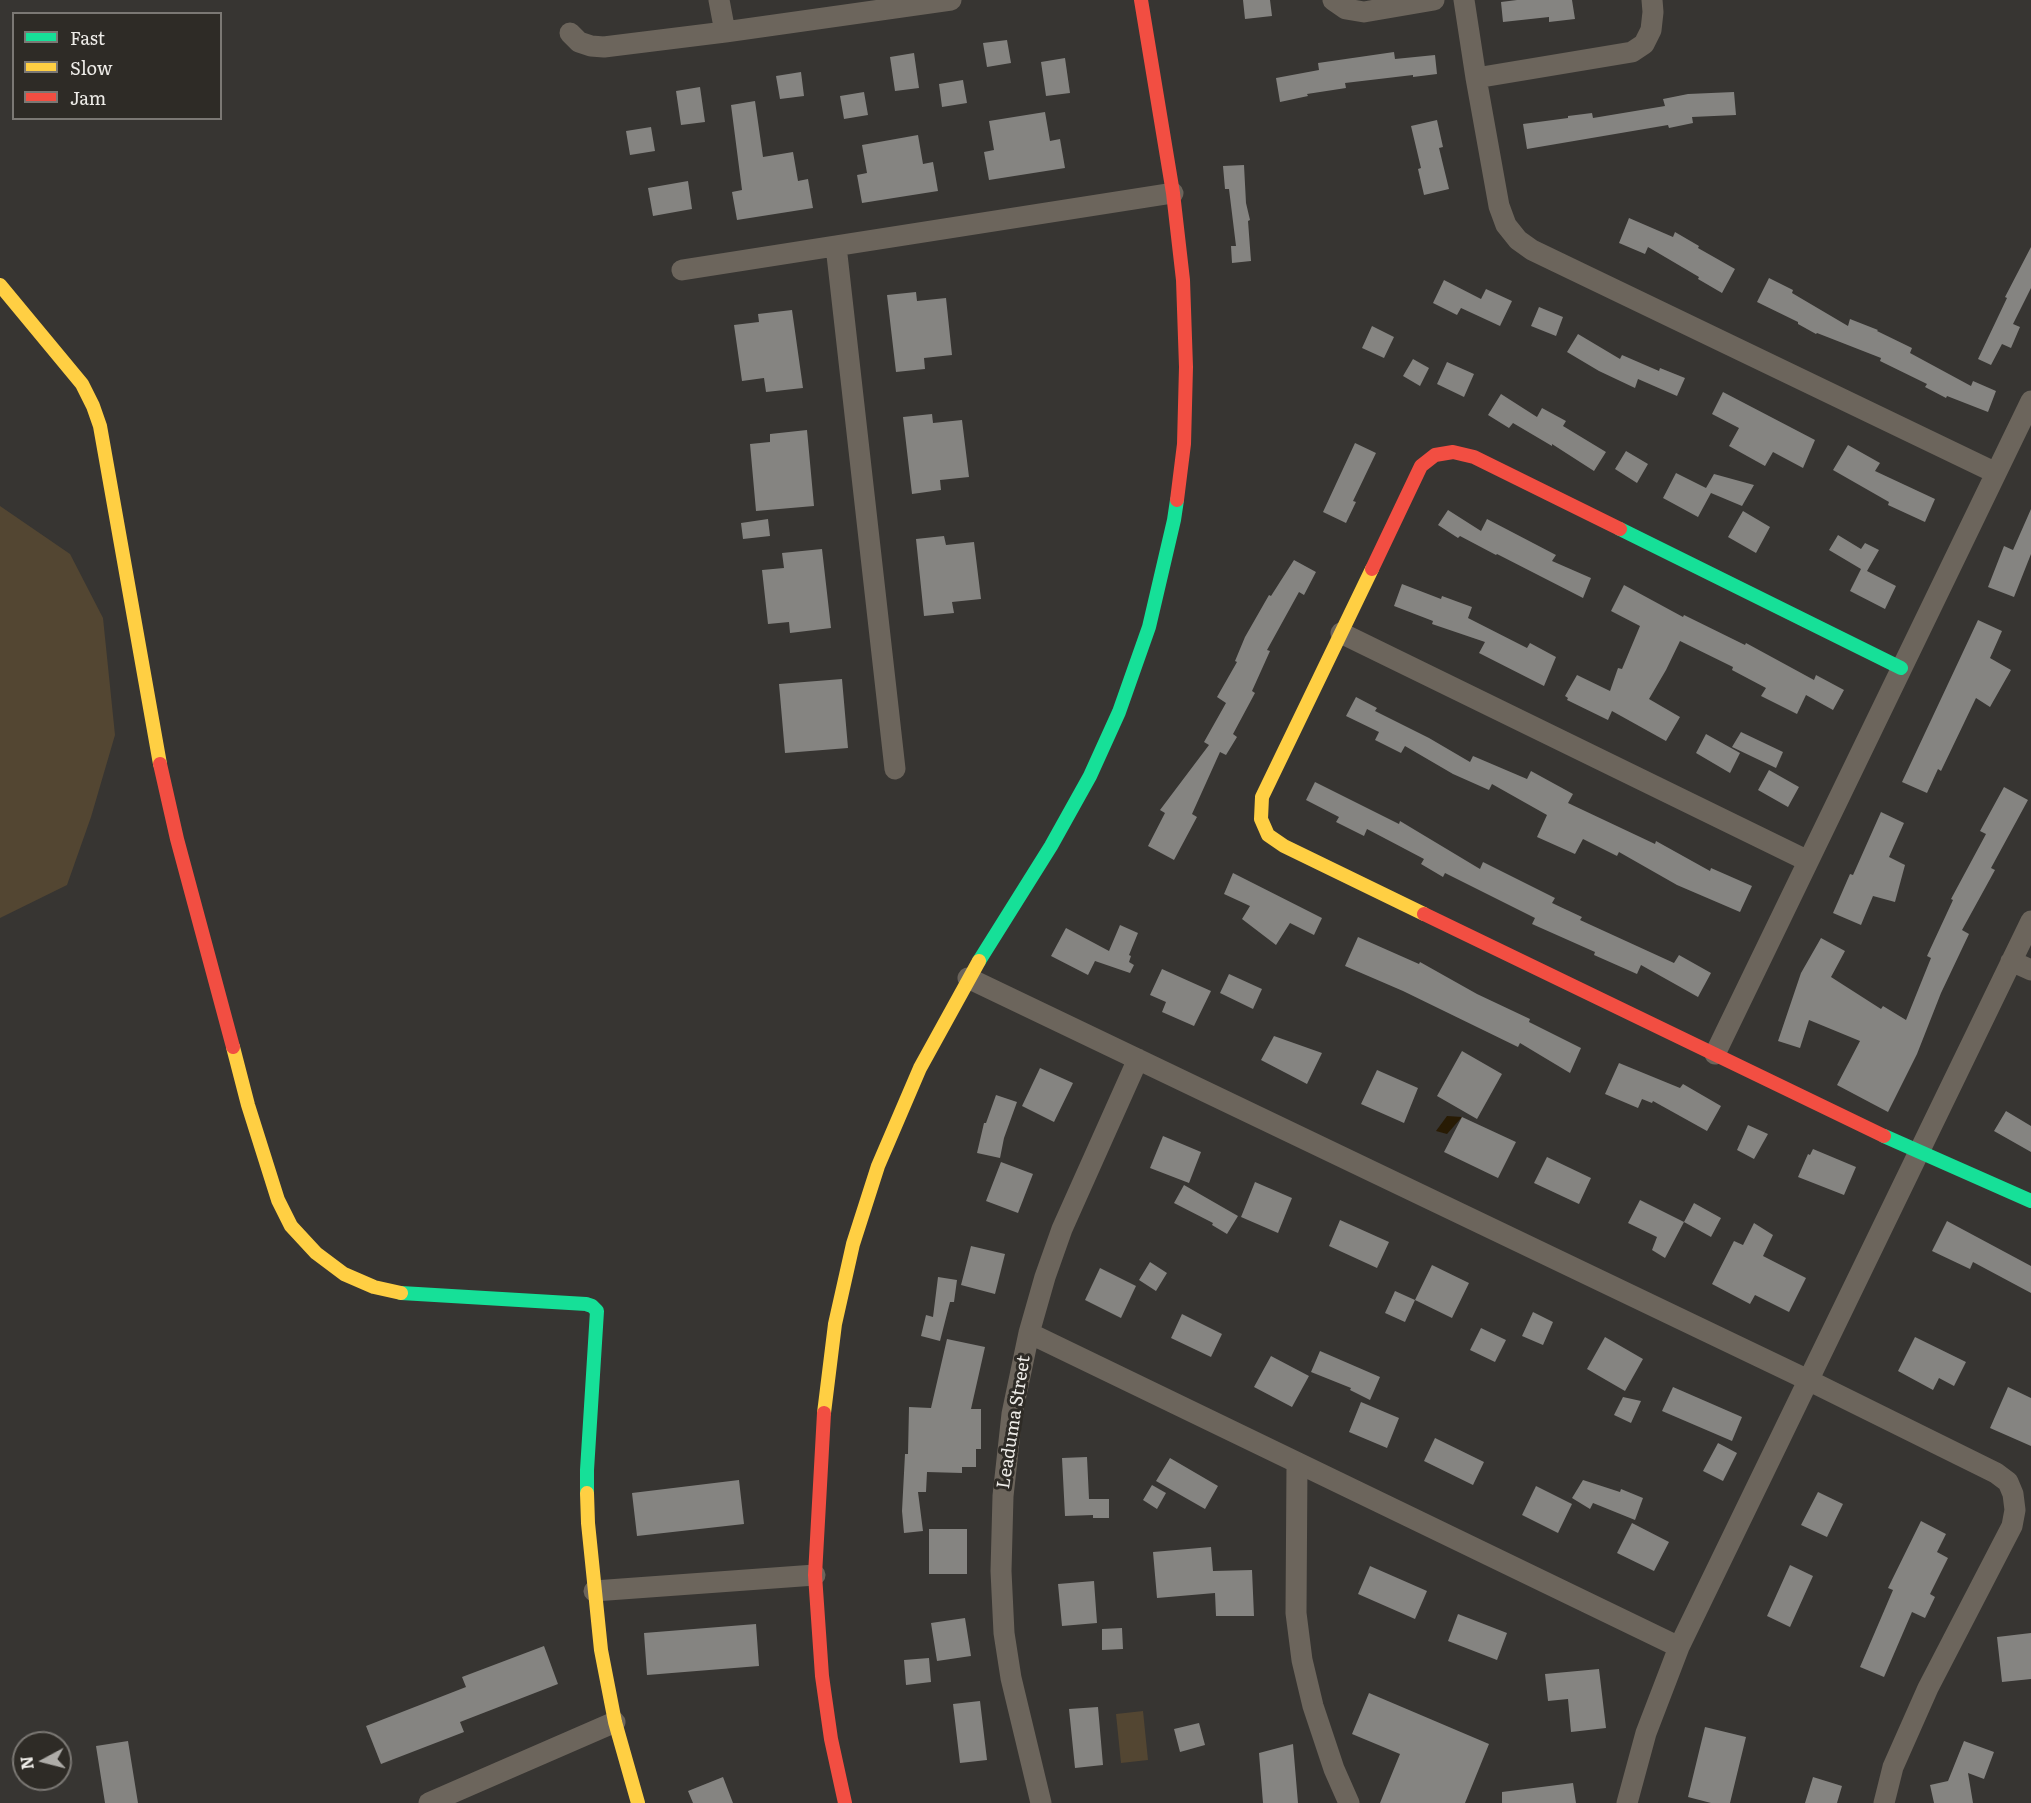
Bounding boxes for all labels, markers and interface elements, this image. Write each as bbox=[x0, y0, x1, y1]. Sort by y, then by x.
legend bbox=[12, 12, 222, 120]
text: Fast bbox=[70, 24, 105, 51]
text: Slow bbox=[70, 54, 112, 81]
text: Jam bbox=[70, 84, 106, 111]
street label: Leaduma Street bbox=[993, 1354, 1035, 1490]
north arrow bbox=[12, 1731, 72, 1791]
text: N bbox=[13, 1755, 39, 1771]

